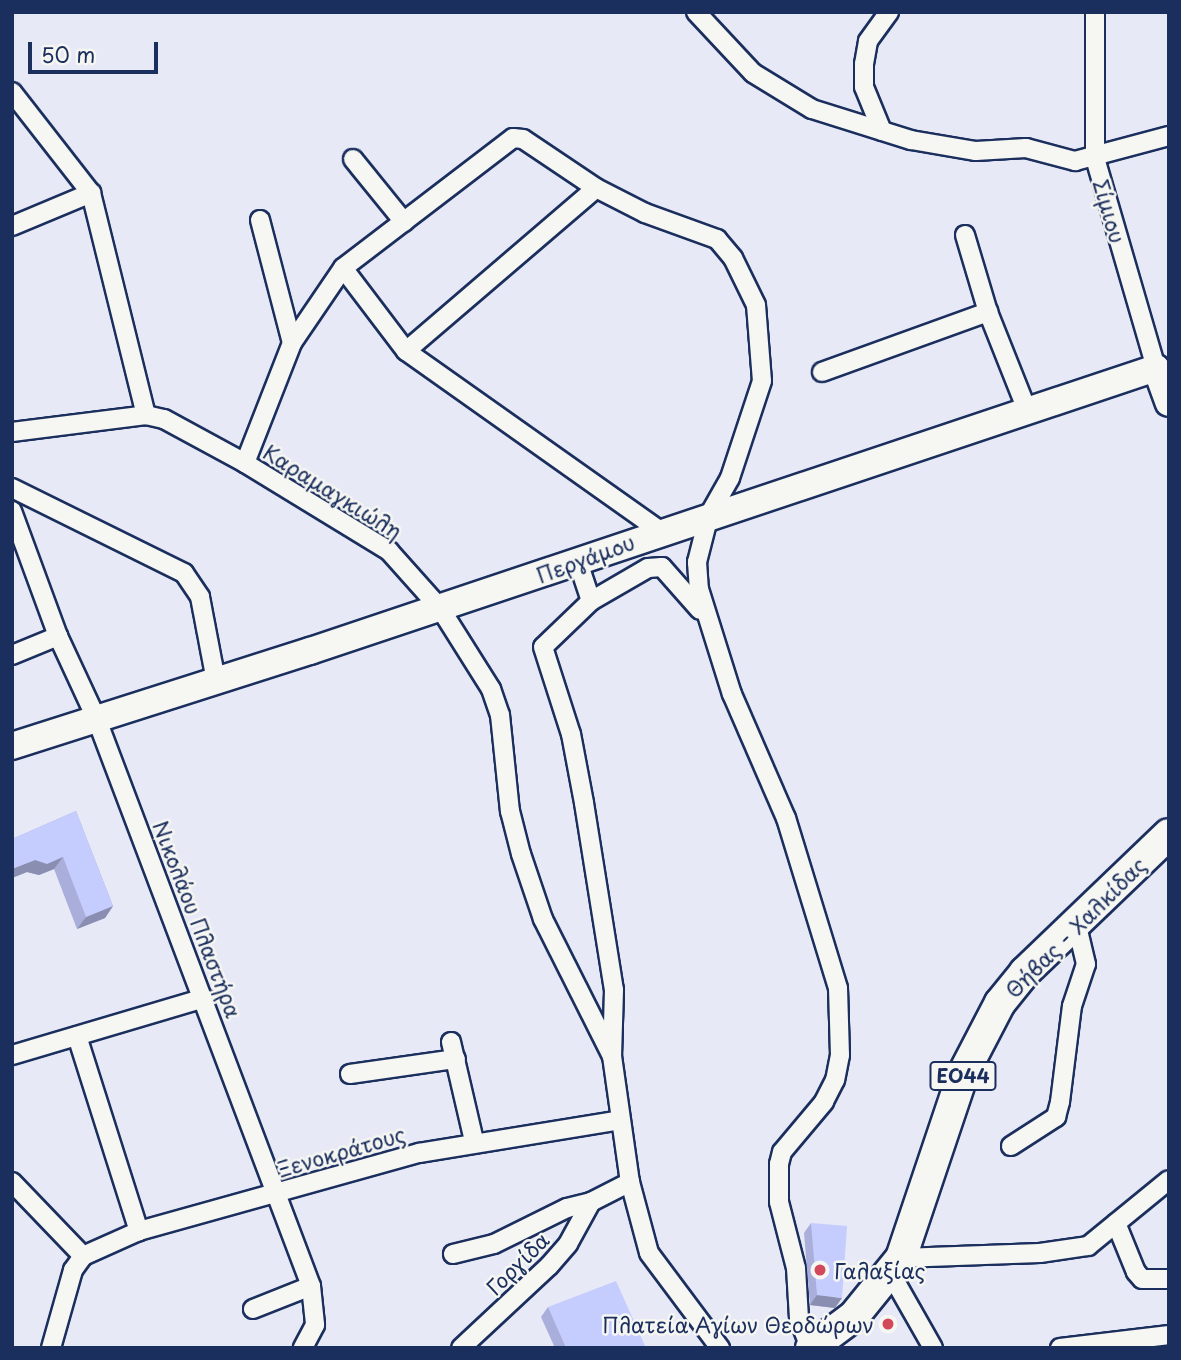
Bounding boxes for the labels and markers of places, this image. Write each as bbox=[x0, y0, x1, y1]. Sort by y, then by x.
place label: Γαλαξίας bbox=[834, 1257, 925, 1283]
marker: Γαλαξίας bbox=[812, 1262, 828, 1278]
place label: Πλατεία Αγίων Θεοδώρων bbox=[601, 1311, 874, 1337]
marker: Πλατεία Αγίων Θεοδώρων bbox=[880, 1316, 896, 1332]

